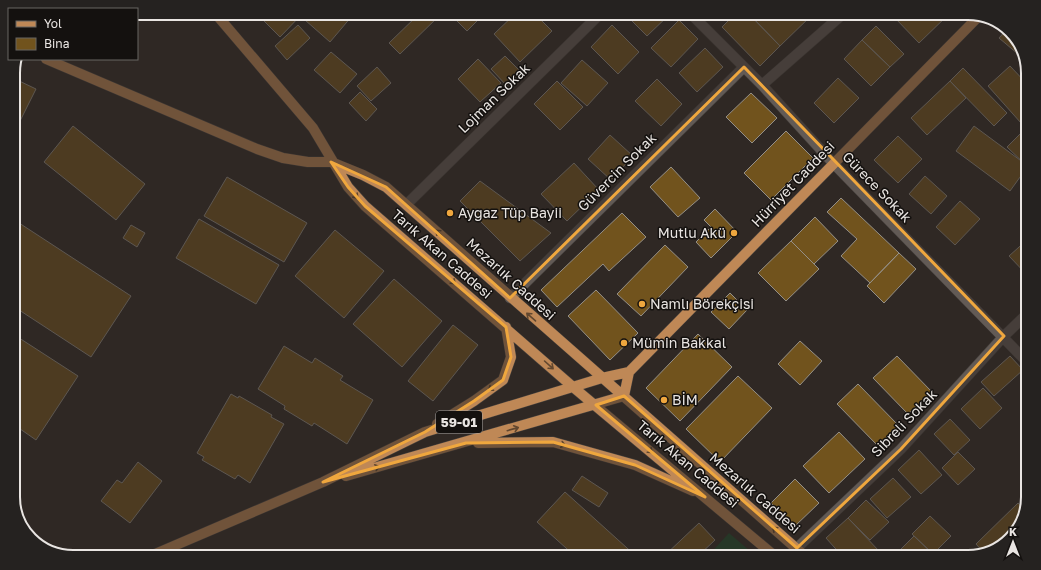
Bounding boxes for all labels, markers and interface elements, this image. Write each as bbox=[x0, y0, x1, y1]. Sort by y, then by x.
legend bbox=[8, 8, 138, 60]
text: Yol bbox=[44, 16, 62, 31]
text: Bina bbox=[44, 36, 69, 51]
street label: Lojman Sokak bbox=[454, 59, 533, 136]
street label: Güvercin Sokak bbox=[574, 129, 659, 214]
street label: Hürriyet Caddesi bbox=[747, 137, 838, 230]
street label: Gürece Sokak bbox=[839, 148, 915, 226]
one-way arrow bbox=[349, 188, 358, 199]
place label: Aygaz Tüp Bayii bbox=[458, 204, 562, 221]
street label: Tarık Akan Caddesi bbox=[389, 206, 496, 302]
marker: Aygaz Tüp Bayii bbox=[445, 208, 455, 218]
place label: Mutlu Akü bbox=[658, 224, 726, 241]
marker: Mutlu Akü bbox=[729, 228, 739, 238]
one-way arrow bbox=[435, 230, 445, 239]
street label: Mezarlık Caddesi bbox=[463, 234, 559, 323]
one-way arrow bbox=[446, 275, 456, 284]
place label: Namlı Börekçisi bbox=[650, 295, 754, 312]
marker: Namlı Börekçisi bbox=[637, 299, 647, 309]
one-way arrow bbox=[526, 312, 537, 321]
place label: Mümin Bakkal bbox=[632, 334, 726, 351]
marker: Mümin Bakkal bbox=[619, 338, 629, 348]
one-way arrow bbox=[543, 361, 554, 370]
one-way arrow bbox=[488, 383, 499, 391]
street label: Sibreli Sokak bbox=[867, 385, 940, 460]
place label: BİM bbox=[672, 391, 698, 408]
marker: BİM bbox=[659, 395, 669, 405]
road number: 59-01 bbox=[436, 411, 482, 433]
street label: Tarık Akan Caddesi bbox=[634, 416, 742, 511]
one-way arrow bbox=[506, 425, 519, 433]
one-way arrow bbox=[554, 441, 567, 449]
one-way arrow bbox=[643, 445, 653, 454]
street label: Mezarlık Caddesi bbox=[707, 449, 804, 537]
one-way arrow bbox=[367, 464, 380, 471]
north arrow bbox=[993, 522, 1033, 562]
text: K bbox=[1009, 525, 1017, 538]
one-way arrow bbox=[772, 526, 782, 536]

